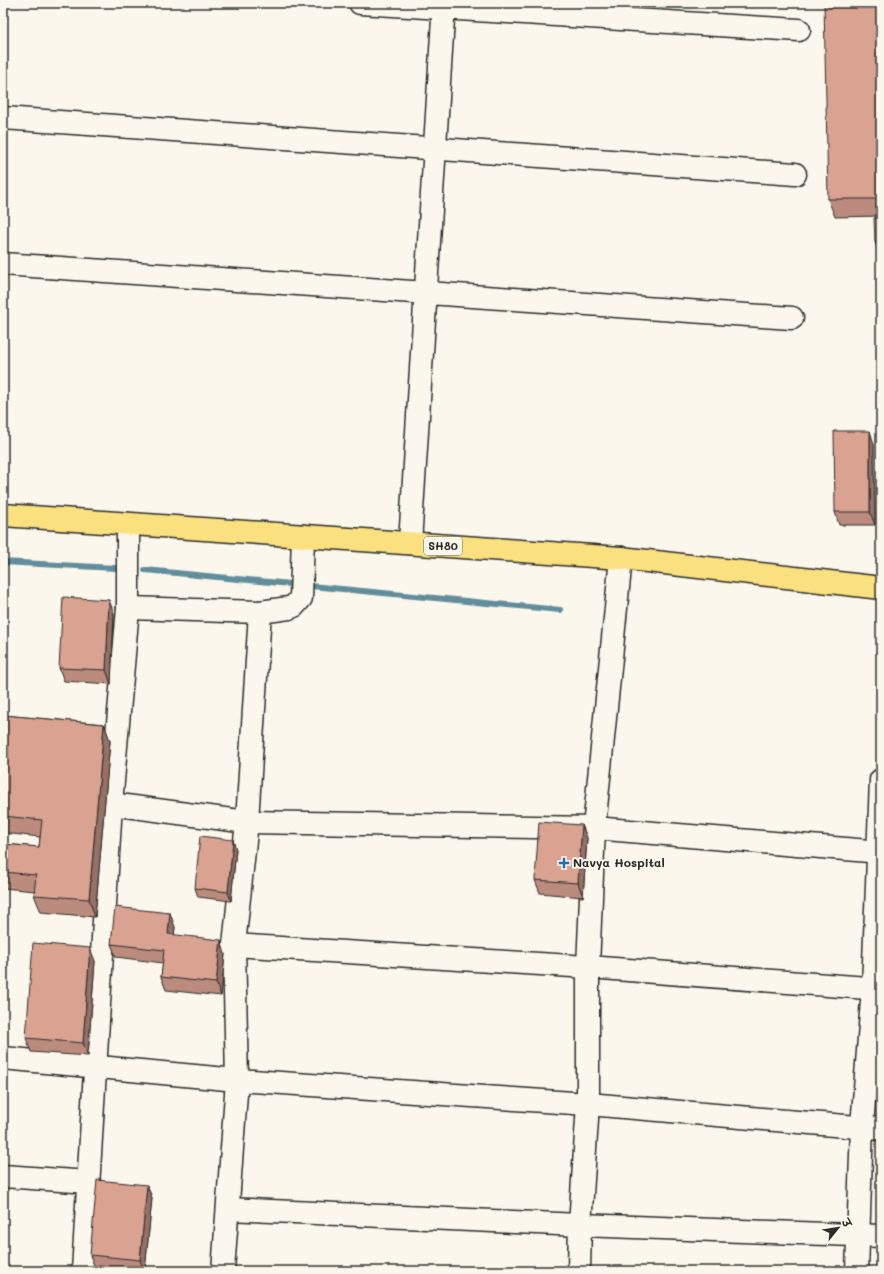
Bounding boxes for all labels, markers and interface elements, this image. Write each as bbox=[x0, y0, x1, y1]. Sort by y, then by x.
road number: SH80 bbox=[424, 537, 462, 555]
place label: Navya Hospital bbox=[573, 854, 665, 870]
marker: Navya Hospital bbox=[558, 857, 570, 869]
north arrow bbox=[818, 1208, 858, 1248]
text: उ bbox=[838, 1215, 856, 1231]

